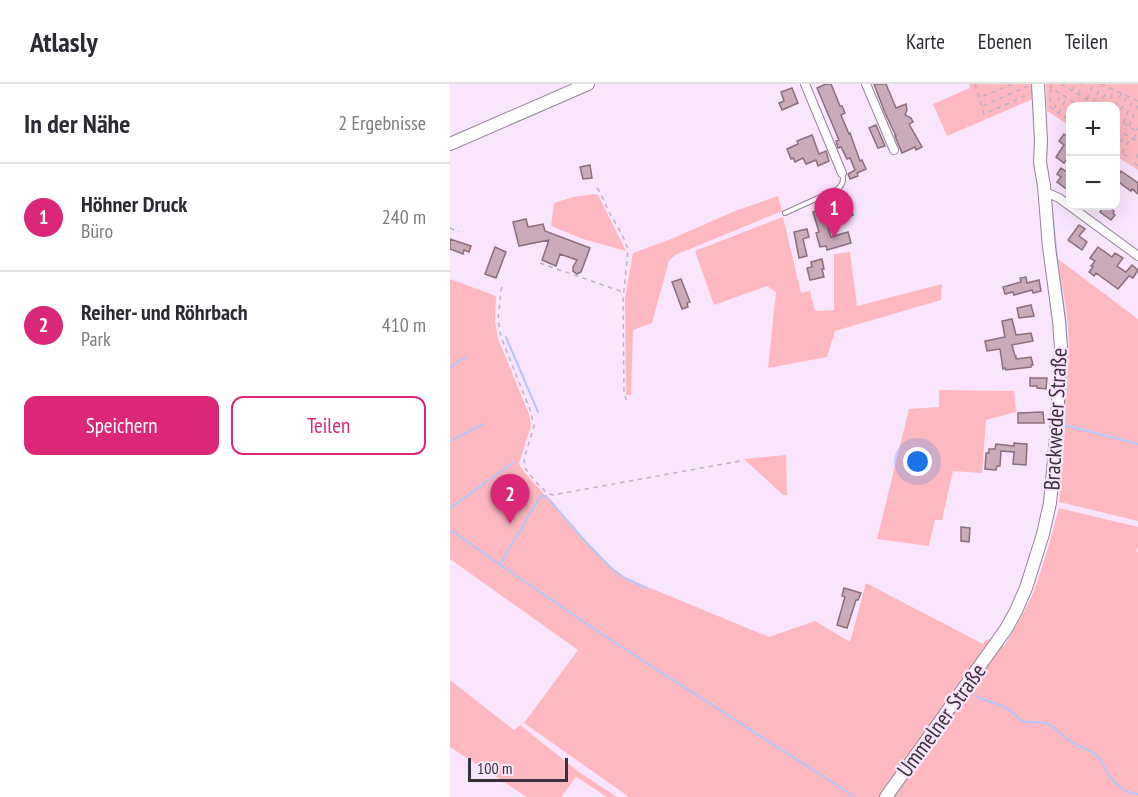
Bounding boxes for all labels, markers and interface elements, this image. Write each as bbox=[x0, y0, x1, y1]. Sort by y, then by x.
text: Atlasly bbox=[30, 23, 98, 60]
text: Karte bbox=[906, 28, 945, 55]
text: Ebenen bbox=[978, 28, 1032, 55]
text: Teilen bbox=[1065, 28, 1108, 55]
map controls bbox=[1066, 102, 1120, 210]
button: + bbox=[1066, 102, 1120, 156]
text: In der Nähe bbox=[24, 107, 130, 140]
text: 2 Ergebnisse bbox=[338, 110, 426, 136]
button: − bbox=[1066, 156, 1120, 210]
pin: 1 bbox=[814, 188, 854, 238]
text: Höhner Druck bbox=[81, 190, 187, 218]
text: 1 bbox=[39, 204, 48, 230]
text: 240 m bbox=[382, 204, 426, 230]
text: Büro bbox=[81, 218, 113, 244]
text: Reiher- und Röhrbach bbox=[81, 298, 248, 326]
text: 2 bbox=[39, 312, 48, 338]
text: 410 m bbox=[382, 312, 426, 338]
text: Park bbox=[81, 326, 111, 352]
street label: Brackweder Straße bbox=[1037, 347, 1073, 491]
button: Speichern bbox=[24, 396, 219, 455]
button: Teilen bbox=[231, 396, 426, 455]
your location bbox=[903, 447, 932, 476]
pin: 2 bbox=[490, 474, 530, 524]
street label: Ummelner Straße bbox=[890, 658, 992, 782]
scale bar bbox=[468, 755, 568, 782]
text: 100 m bbox=[477, 758, 512, 778]

